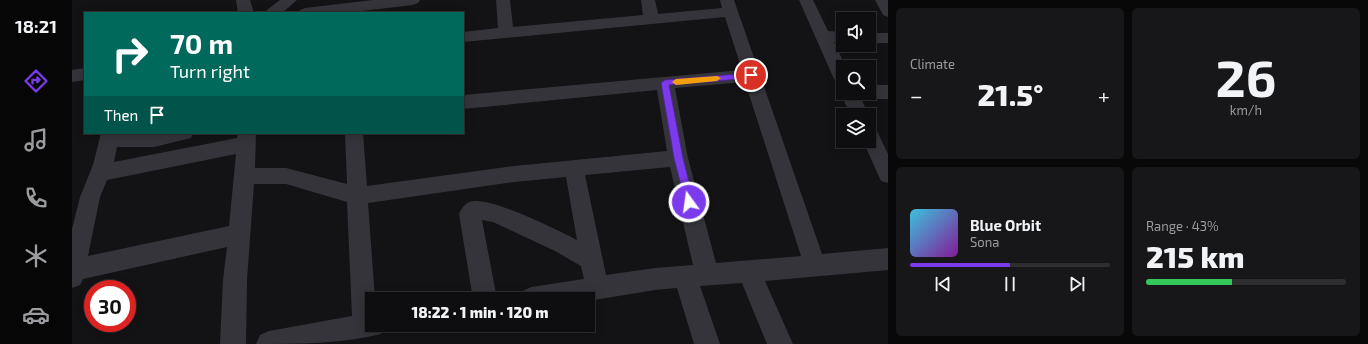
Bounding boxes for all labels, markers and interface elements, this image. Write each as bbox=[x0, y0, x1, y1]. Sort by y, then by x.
map controls bbox=[836, 12, 876, 148]
button: sound bbox=[836, 12, 876, 52]
text: 18:21 bbox=[15, 15, 57, 37]
text: 70 m bbox=[170, 26, 233, 60]
icon: right bbox=[104, 28, 156, 80]
text: 26 bbox=[1216, 45, 1276, 107]
text: Climate bbox=[910, 56, 955, 72]
pin bbox=[734, 58, 768, 92]
text: Turn right bbox=[170, 60, 250, 82]
button: search bbox=[836, 60, 876, 100]
icon: arrive bbox=[740, 64, 762, 86]
icon: directions bbox=[22, 67, 50, 95]
text: 21.5° bbox=[978, 76, 1043, 112]
text: − bbox=[910, 82, 923, 108]
text: + bbox=[1098, 82, 1110, 108]
text: km/h bbox=[1230, 102, 1262, 118]
icon: arrive bbox=[146, 104, 168, 126]
text: Then bbox=[104, 106, 138, 124]
button: layers bbox=[836, 108, 876, 148]
icon: music bbox=[22, 126, 50, 154]
position arrow bbox=[668, 181, 710, 223]
icon: phone bbox=[22, 184, 50, 212]
text: Blue Orbit bbox=[970, 216, 1041, 234]
text: Range · 43% bbox=[1146, 218, 1219, 234]
text: Sona bbox=[970, 234, 999, 250]
text: 215 km bbox=[1146, 238, 1245, 274]
icon: climate bbox=[22, 242, 50, 270]
icon: previous bbox=[932, 273, 954, 295]
icon: pause bbox=[999, 273, 1021, 295]
icon: next bbox=[1066, 273, 1088, 295]
speed limit sign: 30 bbox=[84, 280, 136, 332]
icon: car bbox=[22, 301, 50, 329]
text: 18:22 · 1 min · 120 m bbox=[411, 303, 549, 321]

